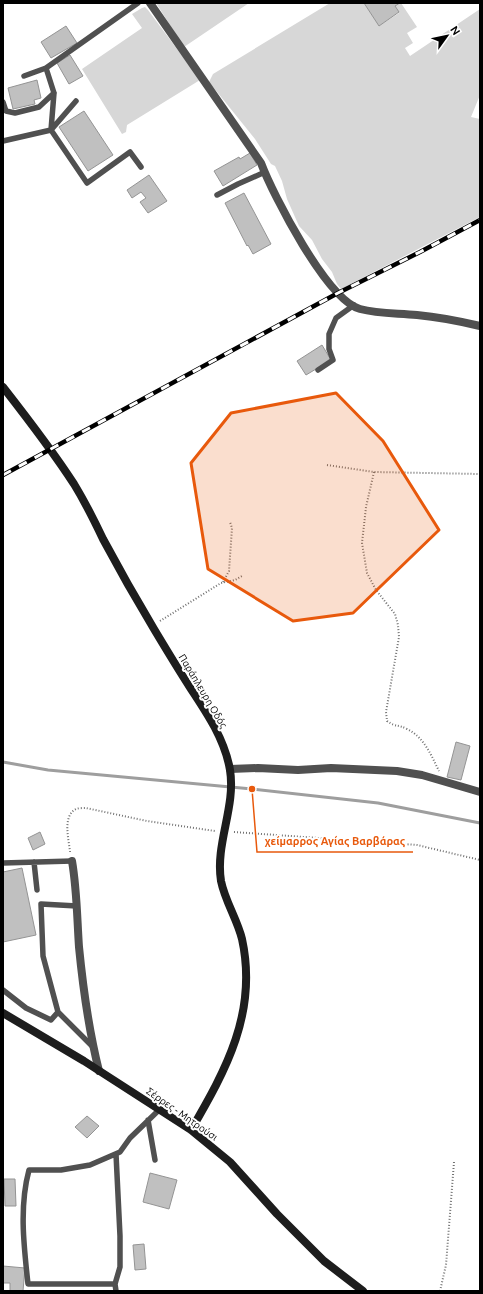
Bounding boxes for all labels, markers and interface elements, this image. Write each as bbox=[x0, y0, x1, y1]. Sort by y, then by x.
north arrow bbox=[427, 16, 467, 56]
text: N bbox=[448, 24, 463, 37]
street label: Παράπλευρη Οδός bbox=[177, 652, 230, 730]
callout: χείμαρρος Αγίας Βαρβάρας bbox=[257, 829, 413, 852]
text: χείμαρρος Αγίας Βαρβάρας bbox=[265, 835, 406, 848]
street label: Σέρρες - Μητρούσι bbox=[144, 1085, 220, 1143]

